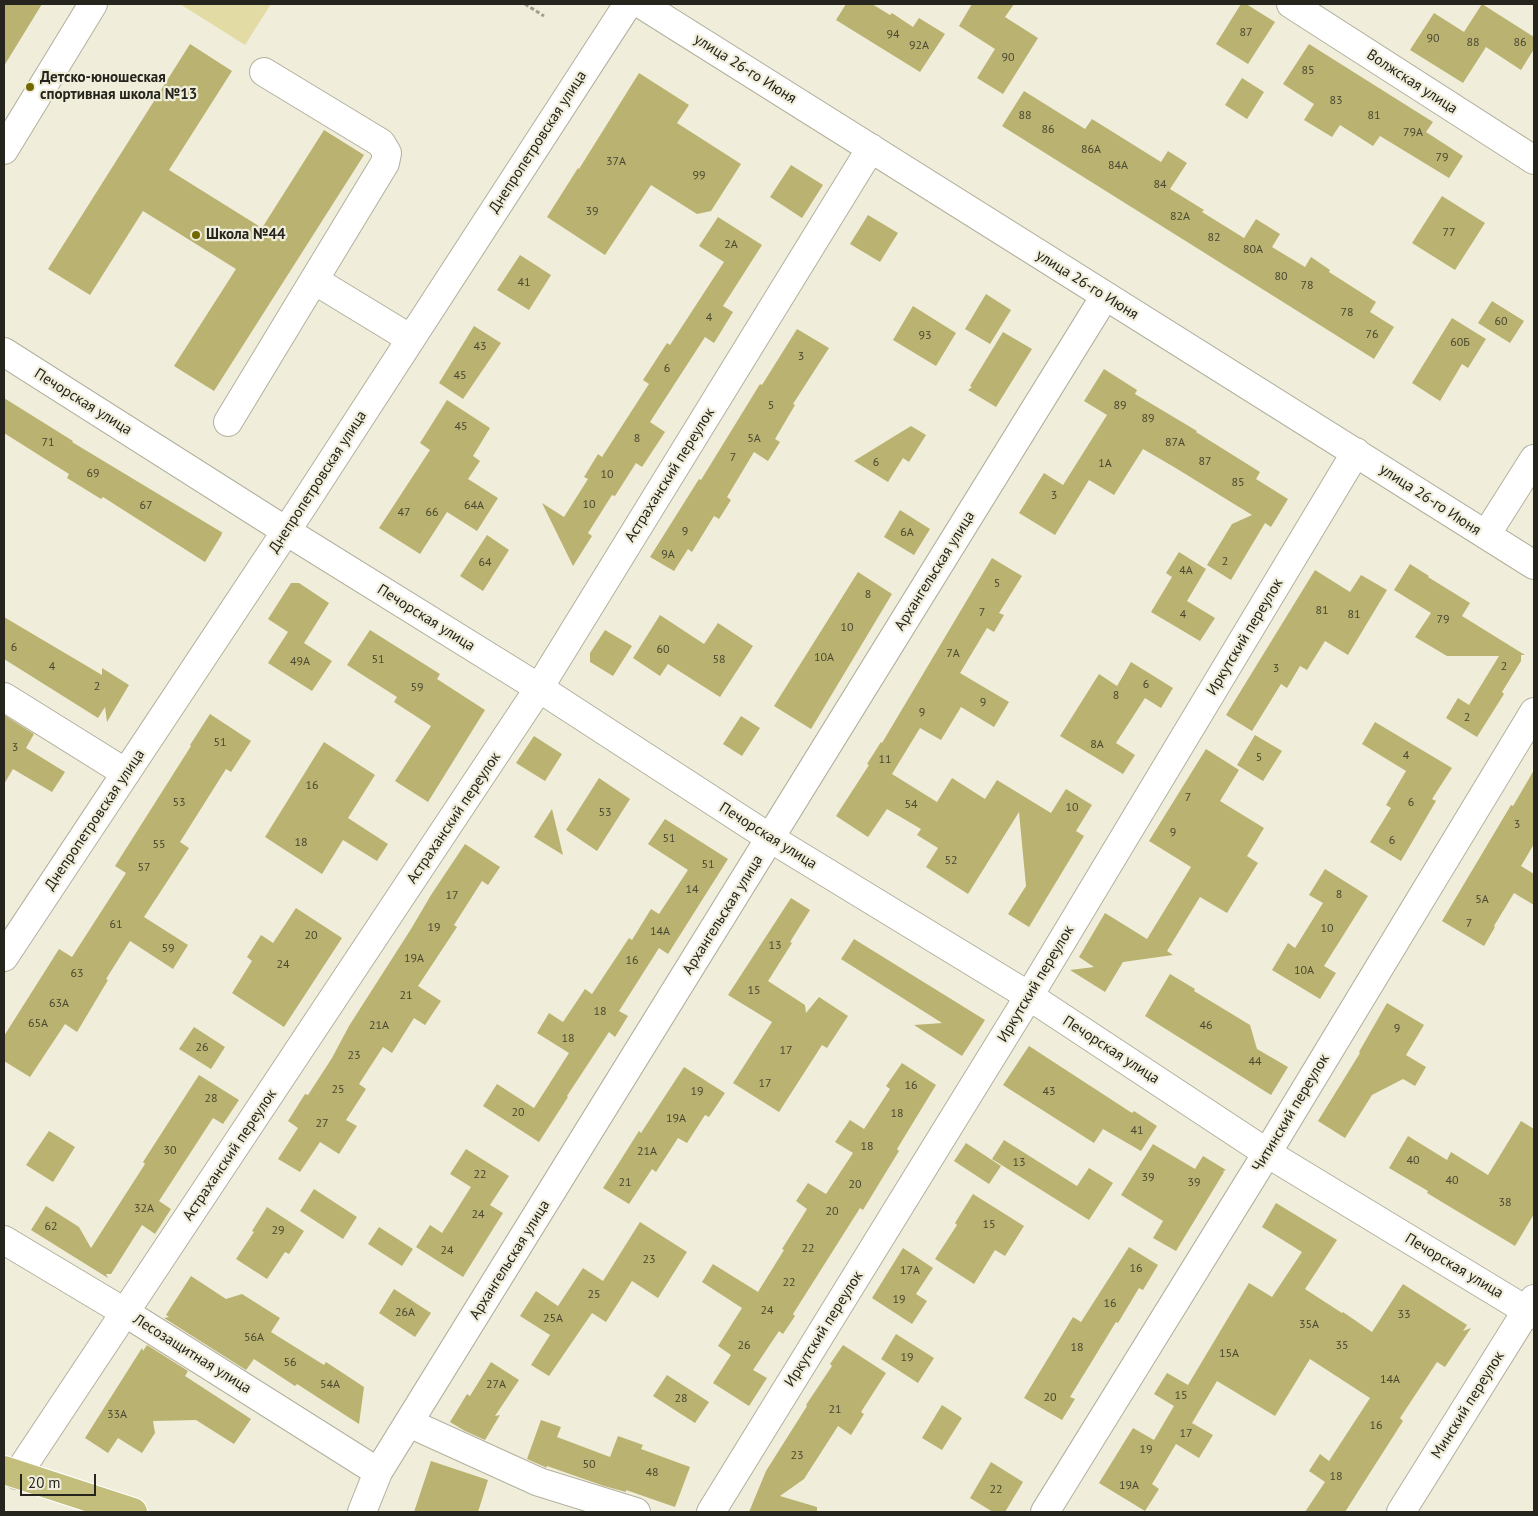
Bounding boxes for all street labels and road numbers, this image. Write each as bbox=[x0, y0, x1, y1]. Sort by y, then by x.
street label: улица 26-го Июня bbox=[690, 30, 800, 108]
street label: Волжская улица bbox=[1363, 46, 1461, 118]
street label: Днепропетровская улица bbox=[485, 68, 591, 216]
street label: улица 26-го Июня bbox=[1032, 246, 1142, 324]
street label: Печорская улица bbox=[31, 365, 135, 439]
street label: Астраханский переулок bbox=[621, 405, 719, 545]
street label: Днепропетровская улица bbox=[265, 408, 371, 556]
street label: улица 26-го Июня bbox=[1376, 460, 1484, 540]
street label: Архангельская улица bbox=[891, 508, 979, 634]
street label: Иркутский переулок bbox=[1203, 575, 1287, 699]
street label: Печорская улица bbox=[374, 581, 478, 655]
street label: Днепропетровская улица bbox=[41, 746, 149, 894]
street label: Астраханский переулок bbox=[403, 749, 505, 887]
street label: Печорская улица bbox=[716, 799, 820, 873]
street label: Архангельская улица bbox=[679, 852, 767, 978]
street label: Иркутский переулок bbox=[994, 922, 1078, 1046]
street label: Печорская улица bbox=[1059, 1012, 1163, 1088]
street label: Читинский переулок bbox=[1249, 1051, 1333, 1175]
street label: Астраханский переулок bbox=[179, 1086, 281, 1224]
street label: Архангельская улица bbox=[466, 1197, 554, 1323]
street label: Печорская улица bbox=[1401, 1230, 1507, 1302]
street label: Иркутский переулок bbox=[781, 1268, 867, 1390]
street label: Лесозащитная улица bbox=[130, 1310, 254, 1398]
street label: Минский переулок bbox=[1428, 1348, 1508, 1462]

